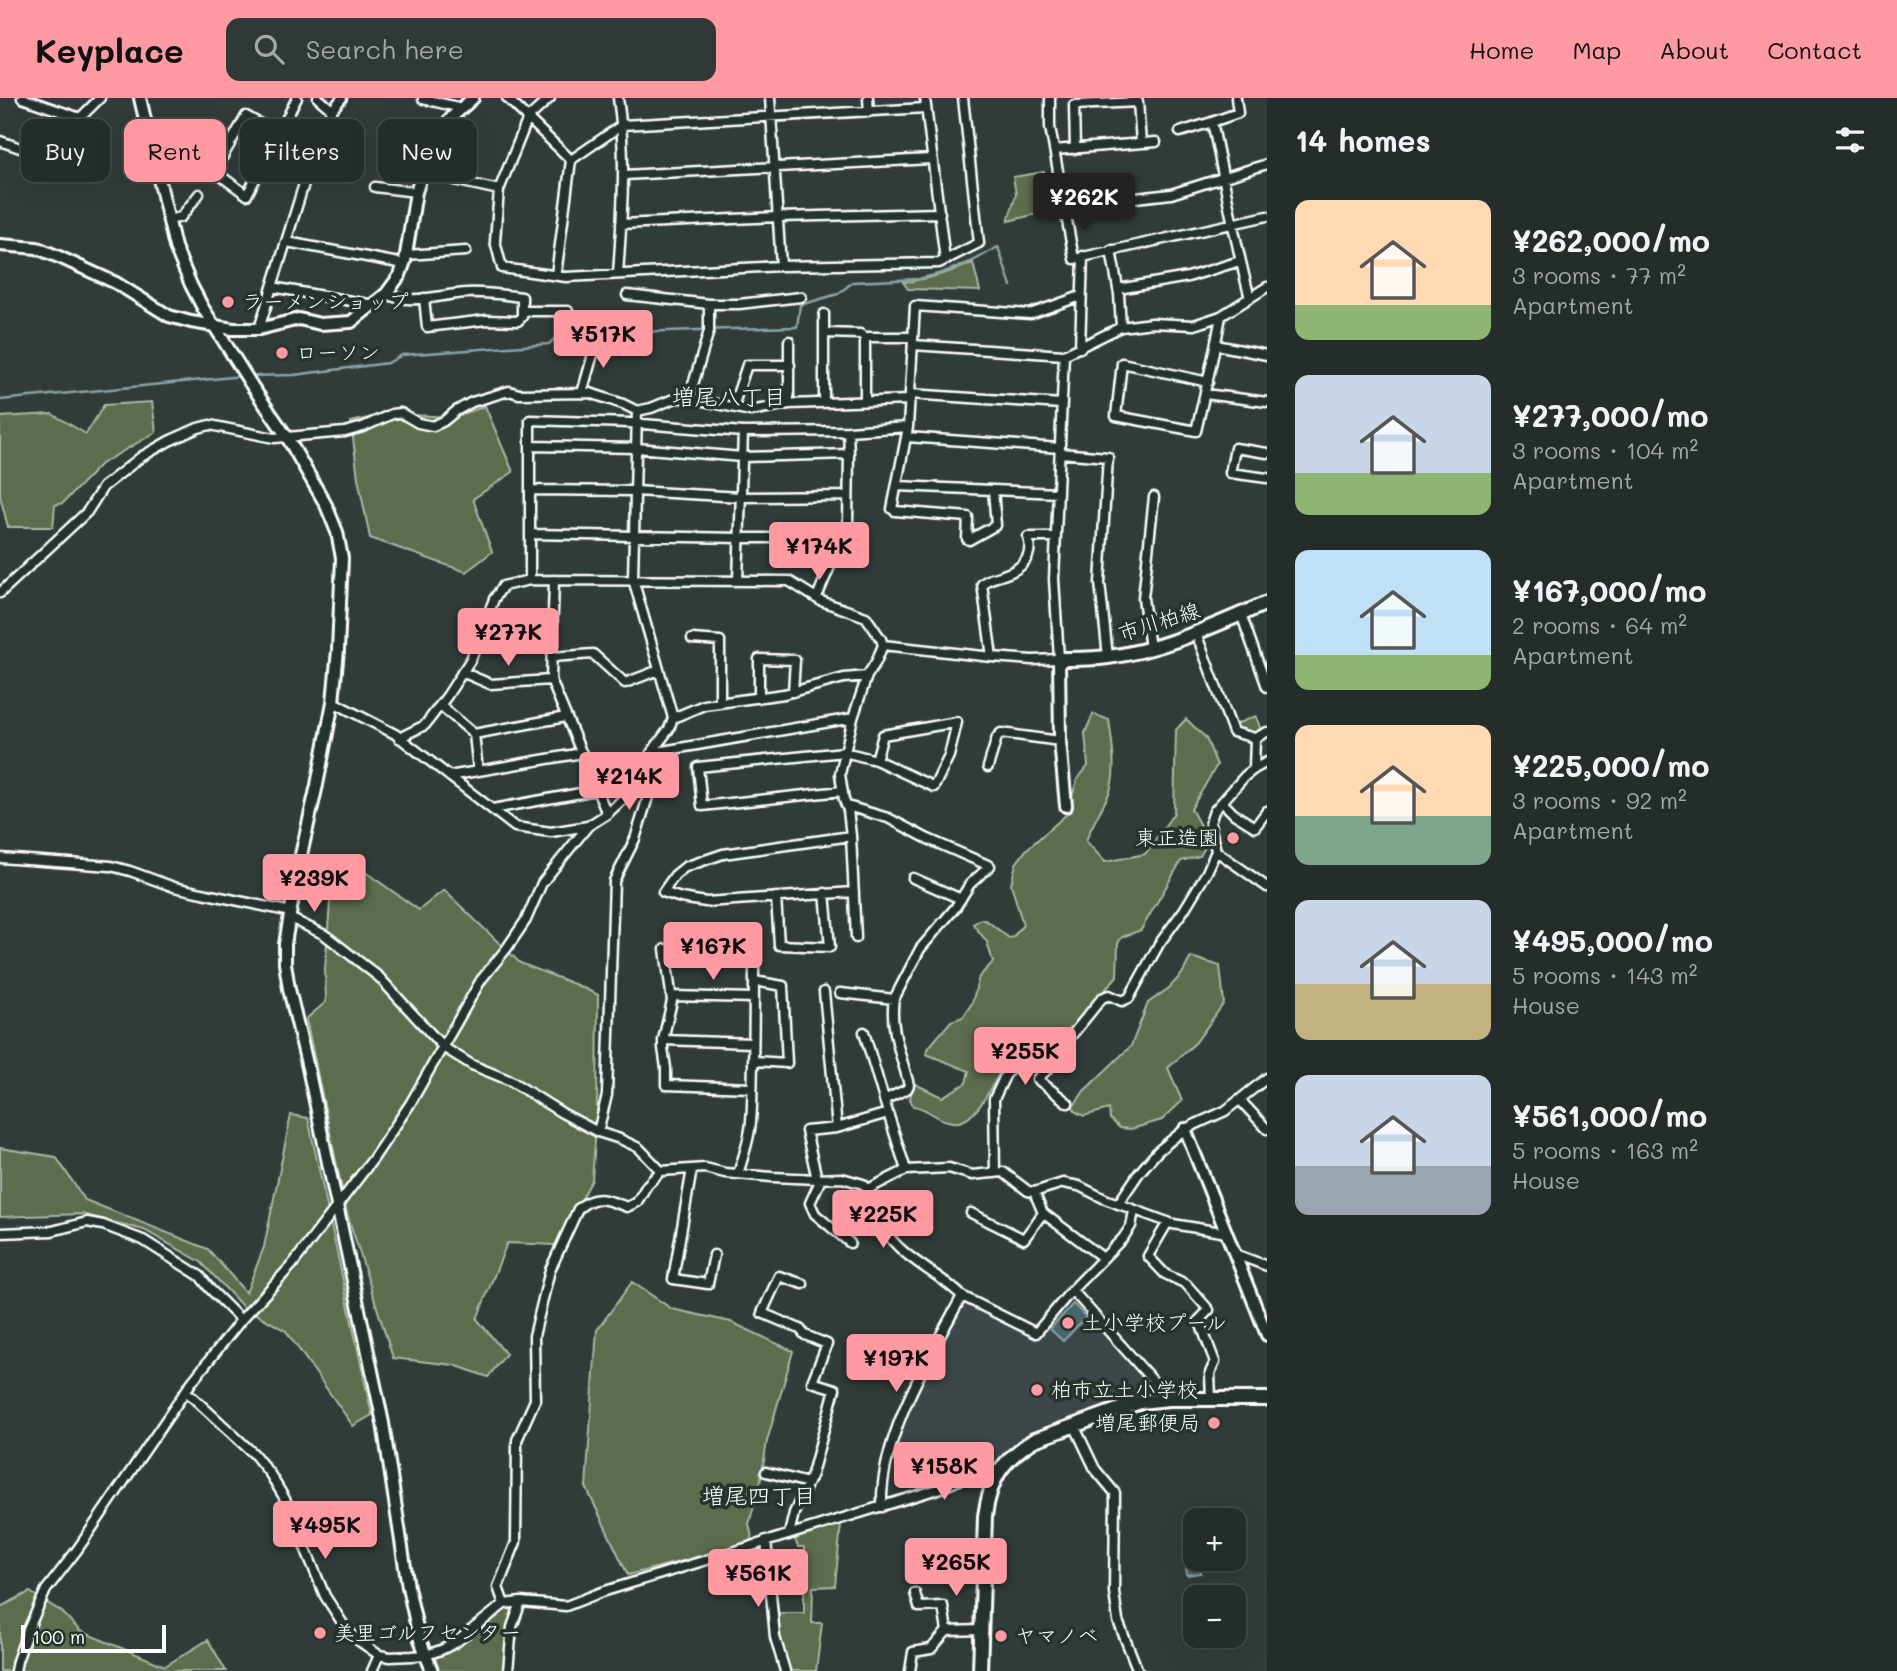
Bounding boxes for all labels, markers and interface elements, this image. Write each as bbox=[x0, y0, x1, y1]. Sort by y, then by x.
search box bbox=[226, 18, 716, 81]
text: Keyplace bbox=[35, 28, 184, 71]
icon: search bbox=[250, 30, 288, 68]
text: Search here bbox=[306, 32, 464, 66]
text: Home bbox=[1469, 34, 1534, 65]
text: Map bbox=[1572, 34, 1621, 65]
text: About bbox=[1659, 34, 1729, 65]
text: Contact bbox=[1767, 34, 1862, 65]
chip: Buy bbox=[21, 119, 110, 182]
chip: Rent bbox=[124, 119, 226, 182]
chip: Filters bbox=[240, 119, 364, 182]
chip: New bbox=[378, 119, 477, 182]
text: 14 homes bbox=[1295, 120, 1431, 160]
icon: filters bbox=[1831, 121, 1869, 159]
pin: ¥262K bbox=[1035, 174, 1133, 233]
text: ¥262K bbox=[1049, 181, 1119, 211]
text: ¥262,000/mo bbox=[1512, 220, 1710, 260]
icon: home bbox=[1351, 228, 1435, 312]
text: 3 rooms · 77 m² bbox=[1512, 260, 1686, 290]
place label: ラーメンショップ bbox=[242, 287, 409, 314]
text: Apartment bbox=[1512, 290, 1634, 320]
marker: ラーメンショップ bbox=[220, 294, 236, 310]
pin: ¥517K bbox=[554, 310, 652, 370]
text: ¥517K bbox=[570, 318, 636, 348]
place label: ローソン bbox=[296, 338, 380, 365]
marker: ローソン bbox=[274, 345, 290, 361]
district label: 増尾八丁目 bbox=[672, 381, 787, 411]
text: ¥277,000/mo bbox=[1512, 395, 1708, 435]
icon: home bbox=[1351, 403, 1435, 487]
text: 3 rooms · 104 m² bbox=[1512, 435, 1698, 465]
text: Apartment bbox=[1512, 465, 1634, 495]
pin: ¥174K bbox=[770, 522, 868, 582]
text: ¥174K bbox=[785, 530, 853, 560]
text: ¥167,000/mo bbox=[1512, 570, 1706, 610]
icon: home bbox=[1351, 578, 1435, 662]
street label: 市川柏線 bbox=[1114, 595, 1203, 646]
pin: ¥277K bbox=[459, 608, 557, 668]
text: 2 rooms · 64 m² bbox=[1512, 610, 1687, 640]
text: ¥277K bbox=[474, 616, 542, 646]
text: Apartment bbox=[1512, 640, 1634, 670]
text: ¥225,000/mo bbox=[1512, 745, 1709, 785]
pin: ¥214K bbox=[580, 752, 678, 812]
icon: home bbox=[1351, 753, 1435, 837]
text: ¥214K bbox=[595, 760, 663, 790]
text: 3 rooms · 92 m² bbox=[1512, 785, 1687, 815]
text: Apartment bbox=[1512, 815, 1634, 845]
place label: 東正造園 bbox=[1135, 823, 1219, 850]
marker: 東正造園 bbox=[1225, 830, 1241, 846]
pin: ¥239K bbox=[265, 854, 363, 914]
text: ¥239K bbox=[279, 862, 349, 892]
text: ¥495,000/mo bbox=[1512, 920, 1713, 960]
pin: ¥167K bbox=[664, 922, 762, 982]
icon: home bbox=[1351, 928, 1435, 1012]
text: ¥167K bbox=[679, 930, 747, 960]
text: 5 rooms · 143 m² bbox=[1512, 960, 1698, 990]
text: House bbox=[1512, 990, 1580, 1020]
pin: ¥255K bbox=[976, 1028, 1074, 1087]
text: ¥255K bbox=[990, 1035, 1060, 1065]
text: ¥561,000/mo bbox=[1512, 1095, 1707, 1135]
icon: home bbox=[1351, 1103, 1435, 1187]
text: 5 rooms · 163 m² bbox=[1512, 1135, 1698, 1165]
text: House bbox=[1512, 1165, 1580, 1195]
pin: ¥225K bbox=[834, 1190, 932, 1250]
text: ¥225K bbox=[848, 1198, 918, 1228]
place label: 土小学校プール bbox=[1082, 1308, 1226, 1335]
marker: 土小学校プール bbox=[1060, 1315, 1076, 1331]
pin: ¥197K bbox=[847, 1334, 945, 1394]
text: ¥197K bbox=[862, 1342, 930, 1372]
place label: 柏市立土小学校 bbox=[1051, 1375, 1198, 1402]
marker: 柏市立土小学校 bbox=[1029, 1382, 1045, 1398]
place label: 増尾郵便局 bbox=[1095, 1408, 1200, 1435]
marker: 増尾郵便局 bbox=[1206, 1415, 1222, 1431]
pin: ¥158K bbox=[895, 1442, 993, 1502]
text: ¥158K bbox=[910, 1450, 978, 1480]
district label: 増尾四丁目 bbox=[702, 1480, 817, 1510]
pin: ¥495K bbox=[276, 1502, 374, 1561]
map controls bbox=[1183, 1508, 1246, 1648]
button: + bbox=[1183, 1508, 1246, 1571]
text: ¥495K bbox=[289, 1509, 361, 1539]
pin: ¥265K bbox=[907, 1538, 1005, 1598]
text: ¥265K bbox=[921, 1546, 991, 1576]
pin: ¥561K bbox=[709, 1550, 807, 1609]
text: ¥561K bbox=[724, 1557, 792, 1587]
button: − bbox=[1183, 1585, 1246, 1648]
place label: 美里ゴルフセンター bbox=[334, 1618, 521, 1645]
place label: ヤマノベ bbox=[1015, 1621, 1099, 1648]
scale bar bbox=[21, 1622, 166, 1654]
text: 100 m bbox=[32, 1624, 85, 1649]
marker: 美里ゴルフセンター bbox=[312, 1625, 328, 1641]
marker: ヤマノベ bbox=[993, 1628, 1009, 1644]

